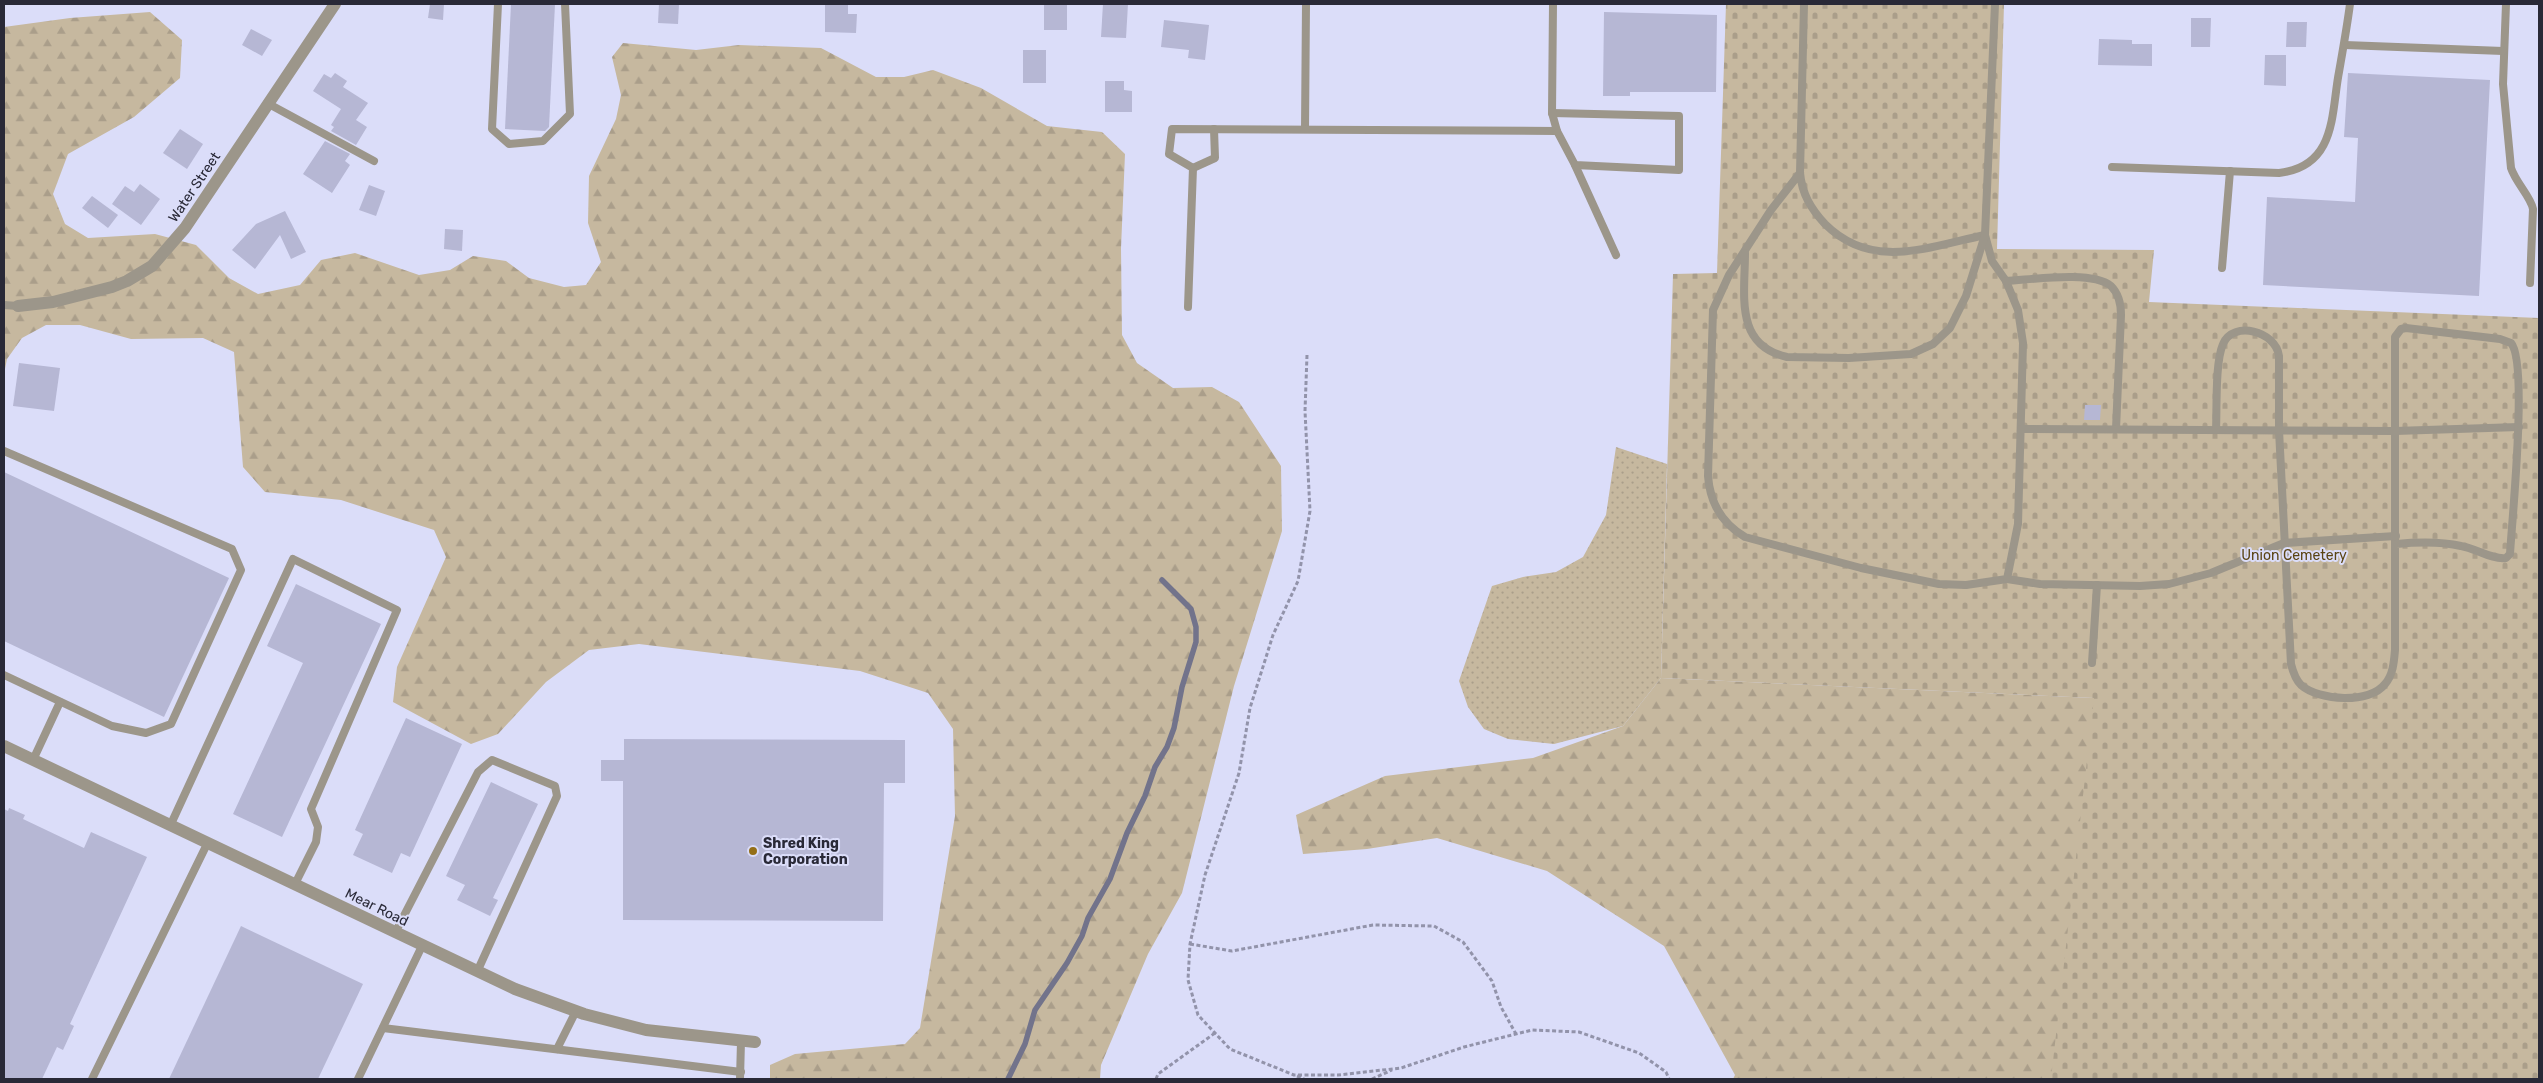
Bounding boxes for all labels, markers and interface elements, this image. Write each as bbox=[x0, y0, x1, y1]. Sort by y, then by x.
street label: Water Street bbox=[165, 149, 224, 226]
park label: Union Cemetery bbox=[2241, 547, 2347, 564]
place label: Shred King Corporation bbox=[763, 835, 848, 868]
marker: Shred King Corporation bbox=[747, 845, 759, 857]
street label: Mear Road bbox=[342, 885, 411, 930]

